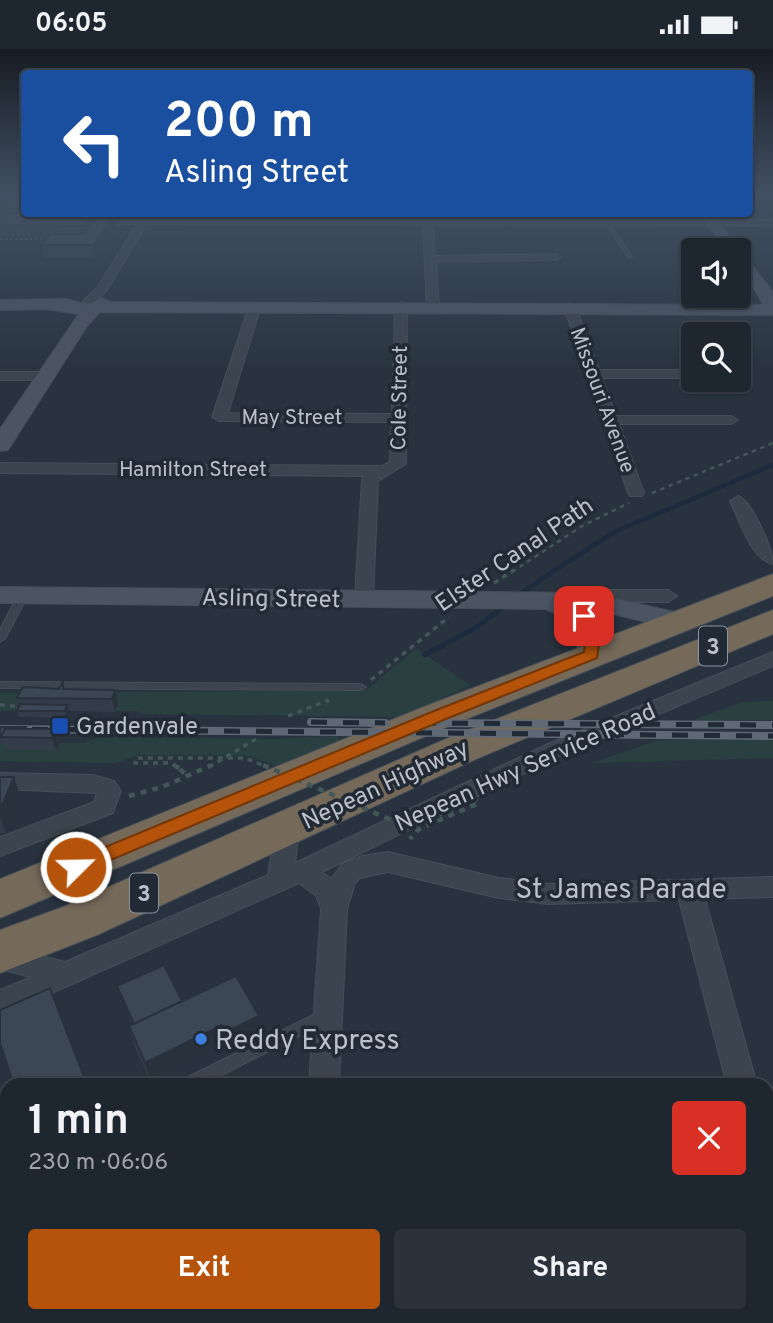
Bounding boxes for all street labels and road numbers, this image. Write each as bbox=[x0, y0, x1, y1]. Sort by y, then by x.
street label: Missouri Avenue bbox=[563, 324, 640, 477]
street label: Cole Street bbox=[386, 345, 415, 451]
street label: May Street bbox=[241, 405, 343, 432]
street label: Hamilton Street bbox=[119, 457, 267, 484]
street label: Elster Canal Path bbox=[430, 492, 600, 620]
street label: Asling Street bbox=[201, 584, 341, 616]
road number: 3 bbox=[699, 627, 727, 666]
street label: Nepean Hwy Service Road bbox=[391, 698, 661, 840]
street label: Nepean Highway bbox=[298, 734, 474, 838]
road number: 3 bbox=[130, 873, 158, 913]
street label: St James Parade bbox=[515, 873, 727, 909]

